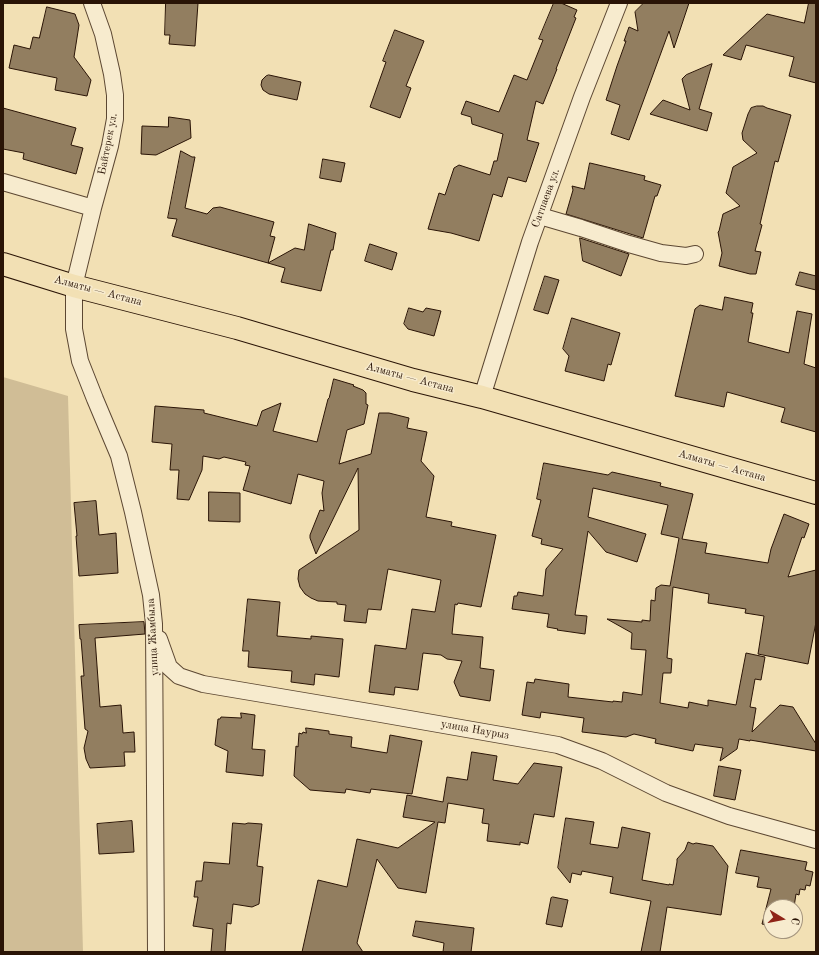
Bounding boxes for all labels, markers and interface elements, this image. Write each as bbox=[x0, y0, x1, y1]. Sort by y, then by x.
street label: Байтерек ул. bbox=[96, 112, 120, 176]
street label: Сатпаева ул. bbox=[529, 167, 563, 229]
street label: Алматы — Астана bbox=[53, 273, 143, 309]
street label: Алматы — Астана bbox=[365, 360, 455, 396]
street label: Алматы — Астана bbox=[677, 447, 767, 485]
street label: улица Жамбыла bbox=[144, 598, 162, 676]
street label: улица Наурыз bbox=[440, 718, 510, 742]
north arrow bbox=[763, 899, 803, 939]
text: С bbox=[788, 916, 800, 926]

